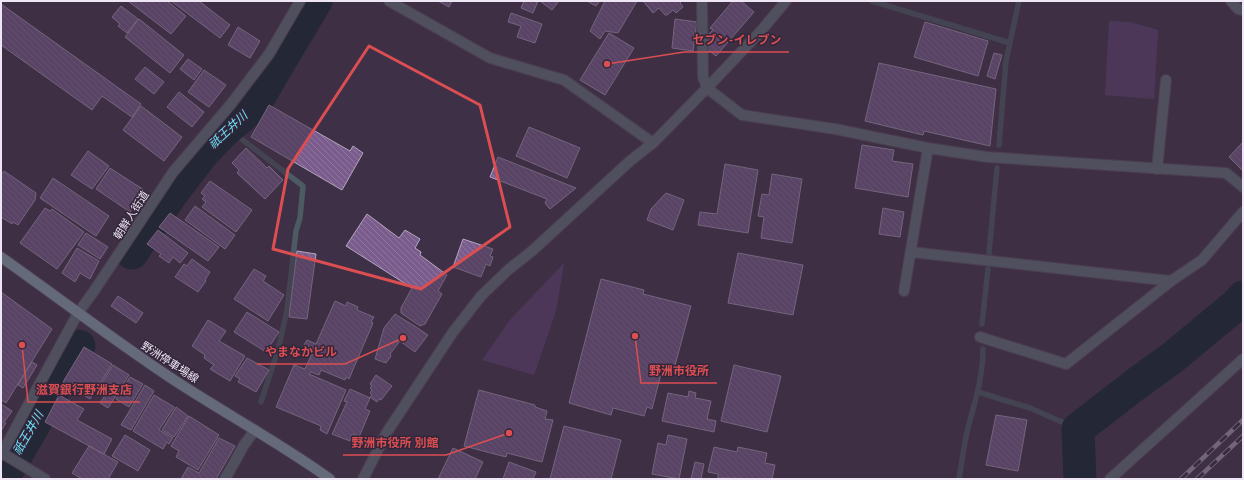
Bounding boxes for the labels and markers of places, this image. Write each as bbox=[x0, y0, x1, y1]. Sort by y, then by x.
callout: セブン-イレブン bbox=[684, 28, 789, 52]
callout: やまなかビル bbox=[257, 340, 345, 364]
callout: 野洲市役所 bbox=[641, 359, 717, 383]
callout: 滋賀銀行野洲支店 bbox=[28, 378, 140, 402]
callout: 野洲市役所 別館 bbox=[343, 431, 446, 455]

